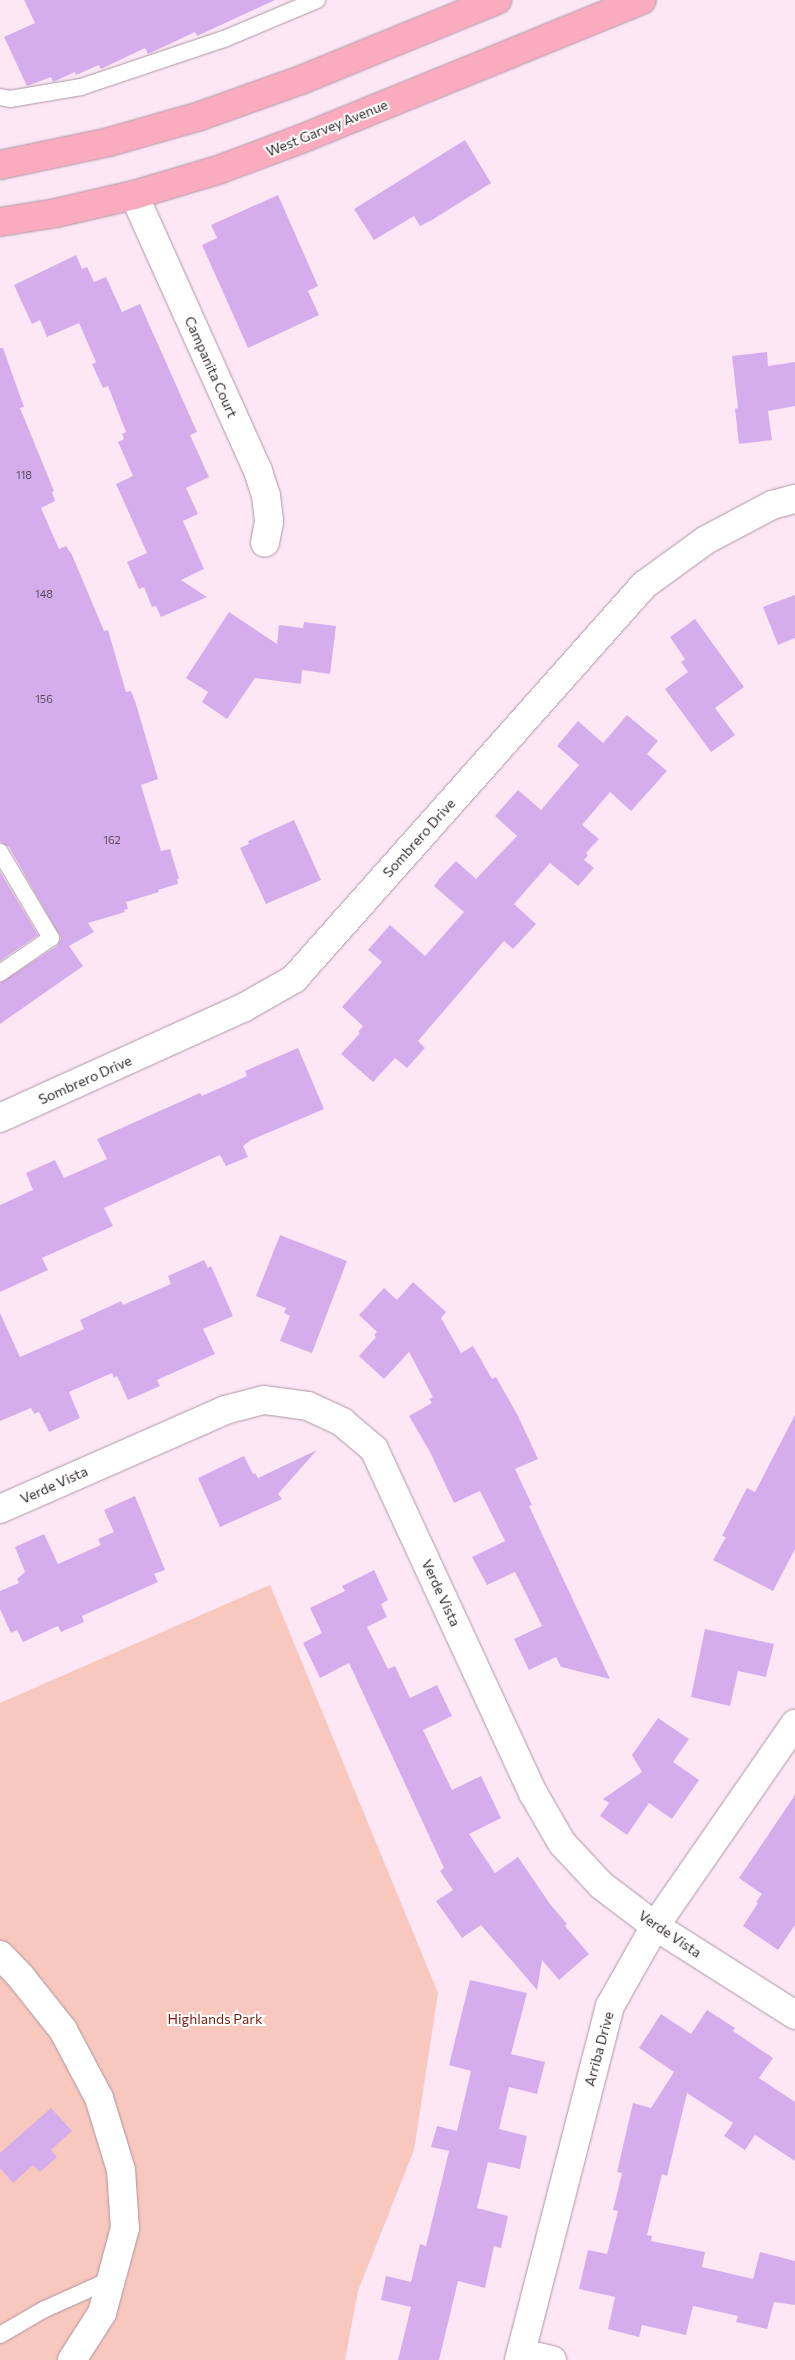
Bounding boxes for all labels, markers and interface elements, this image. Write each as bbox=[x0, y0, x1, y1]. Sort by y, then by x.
street label: West Garvey Avenue bbox=[264, 96, 390, 160]
street label: Campanita Court bbox=[181, 314, 241, 420]
house number: 118 bbox=[16, 468, 32, 482]
house number: 148 bbox=[35, 587, 53, 601]
house number: 156 bbox=[35, 692, 53, 706]
street label: Sombrero Drive bbox=[379, 795, 459, 881]
house number: 162 bbox=[103, 833, 121, 847]
street label: Sombrero Drive bbox=[36, 1052, 134, 1108]
street label: Verde Vista bbox=[18, 1463, 90, 1507]
street label: Verde Vista bbox=[418, 1557, 464, 1629]
street label: Verde Vista bbox=[635, 1907, 705, 1961]
street label: Arriba Drive bbox=[581, 2010, 617, 2088]
park label: Highlands Park bbox=[167, 2011, 263, 2027]

